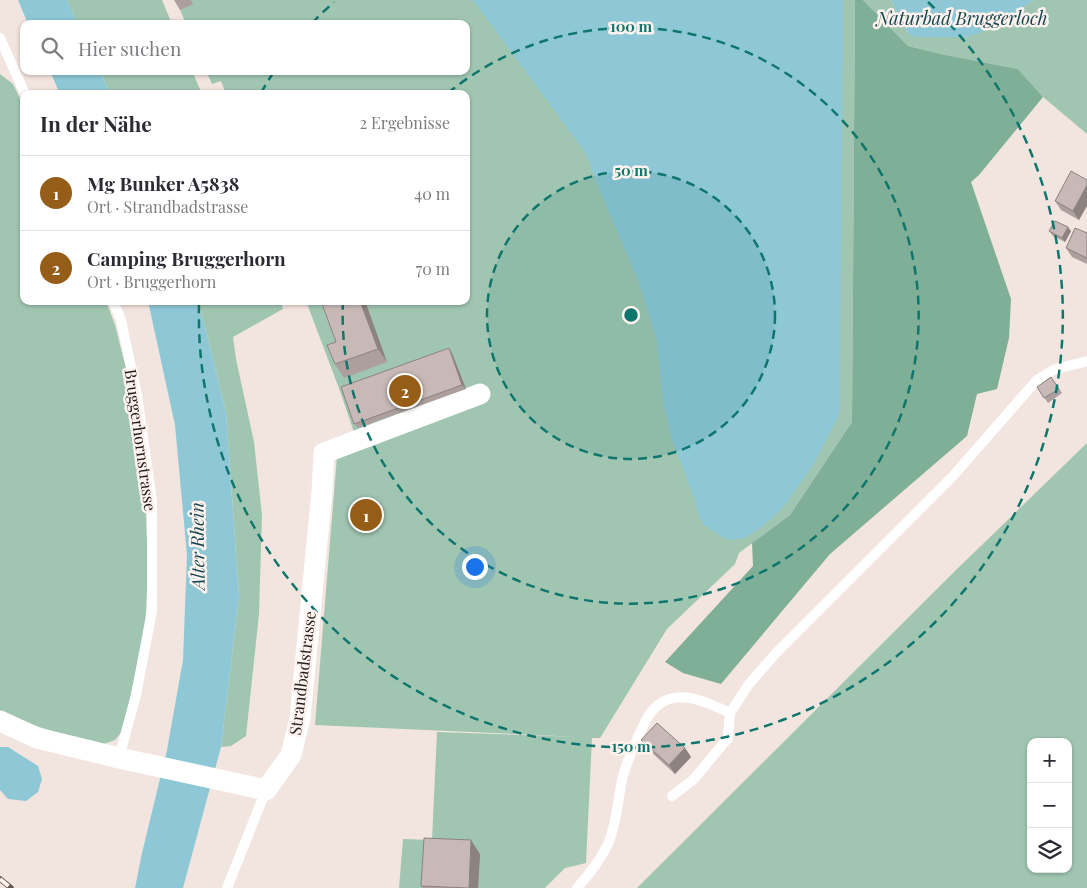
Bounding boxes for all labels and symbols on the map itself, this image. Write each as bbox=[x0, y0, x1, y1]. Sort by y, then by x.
water label: Naturbad Bruggerloch bbox=[875, 6, 1047, 30]
text: 100 m bbox=[610, 16, 653, 36]
text: 50 m bbox=[614, 160, 648, 180]
centre of rings bbox=[622, 306, 640, 324]
street label: Bruggerhornstrasse bbox=[121, 368, 161, 512]
pin: 2 bbox=[389, 372, 421, 410]
pin: 1 bbox=[350, 496, 382, 534]
water label: Alter Rhein bbox=[184, 502, 210, 592]
your location bbox=[462, 554, 488, 580]
street label: Strandbadstrasse bbox=[284, 610, 320, 736]
text: 150 m bbox=[611, 736, 651, 756]

